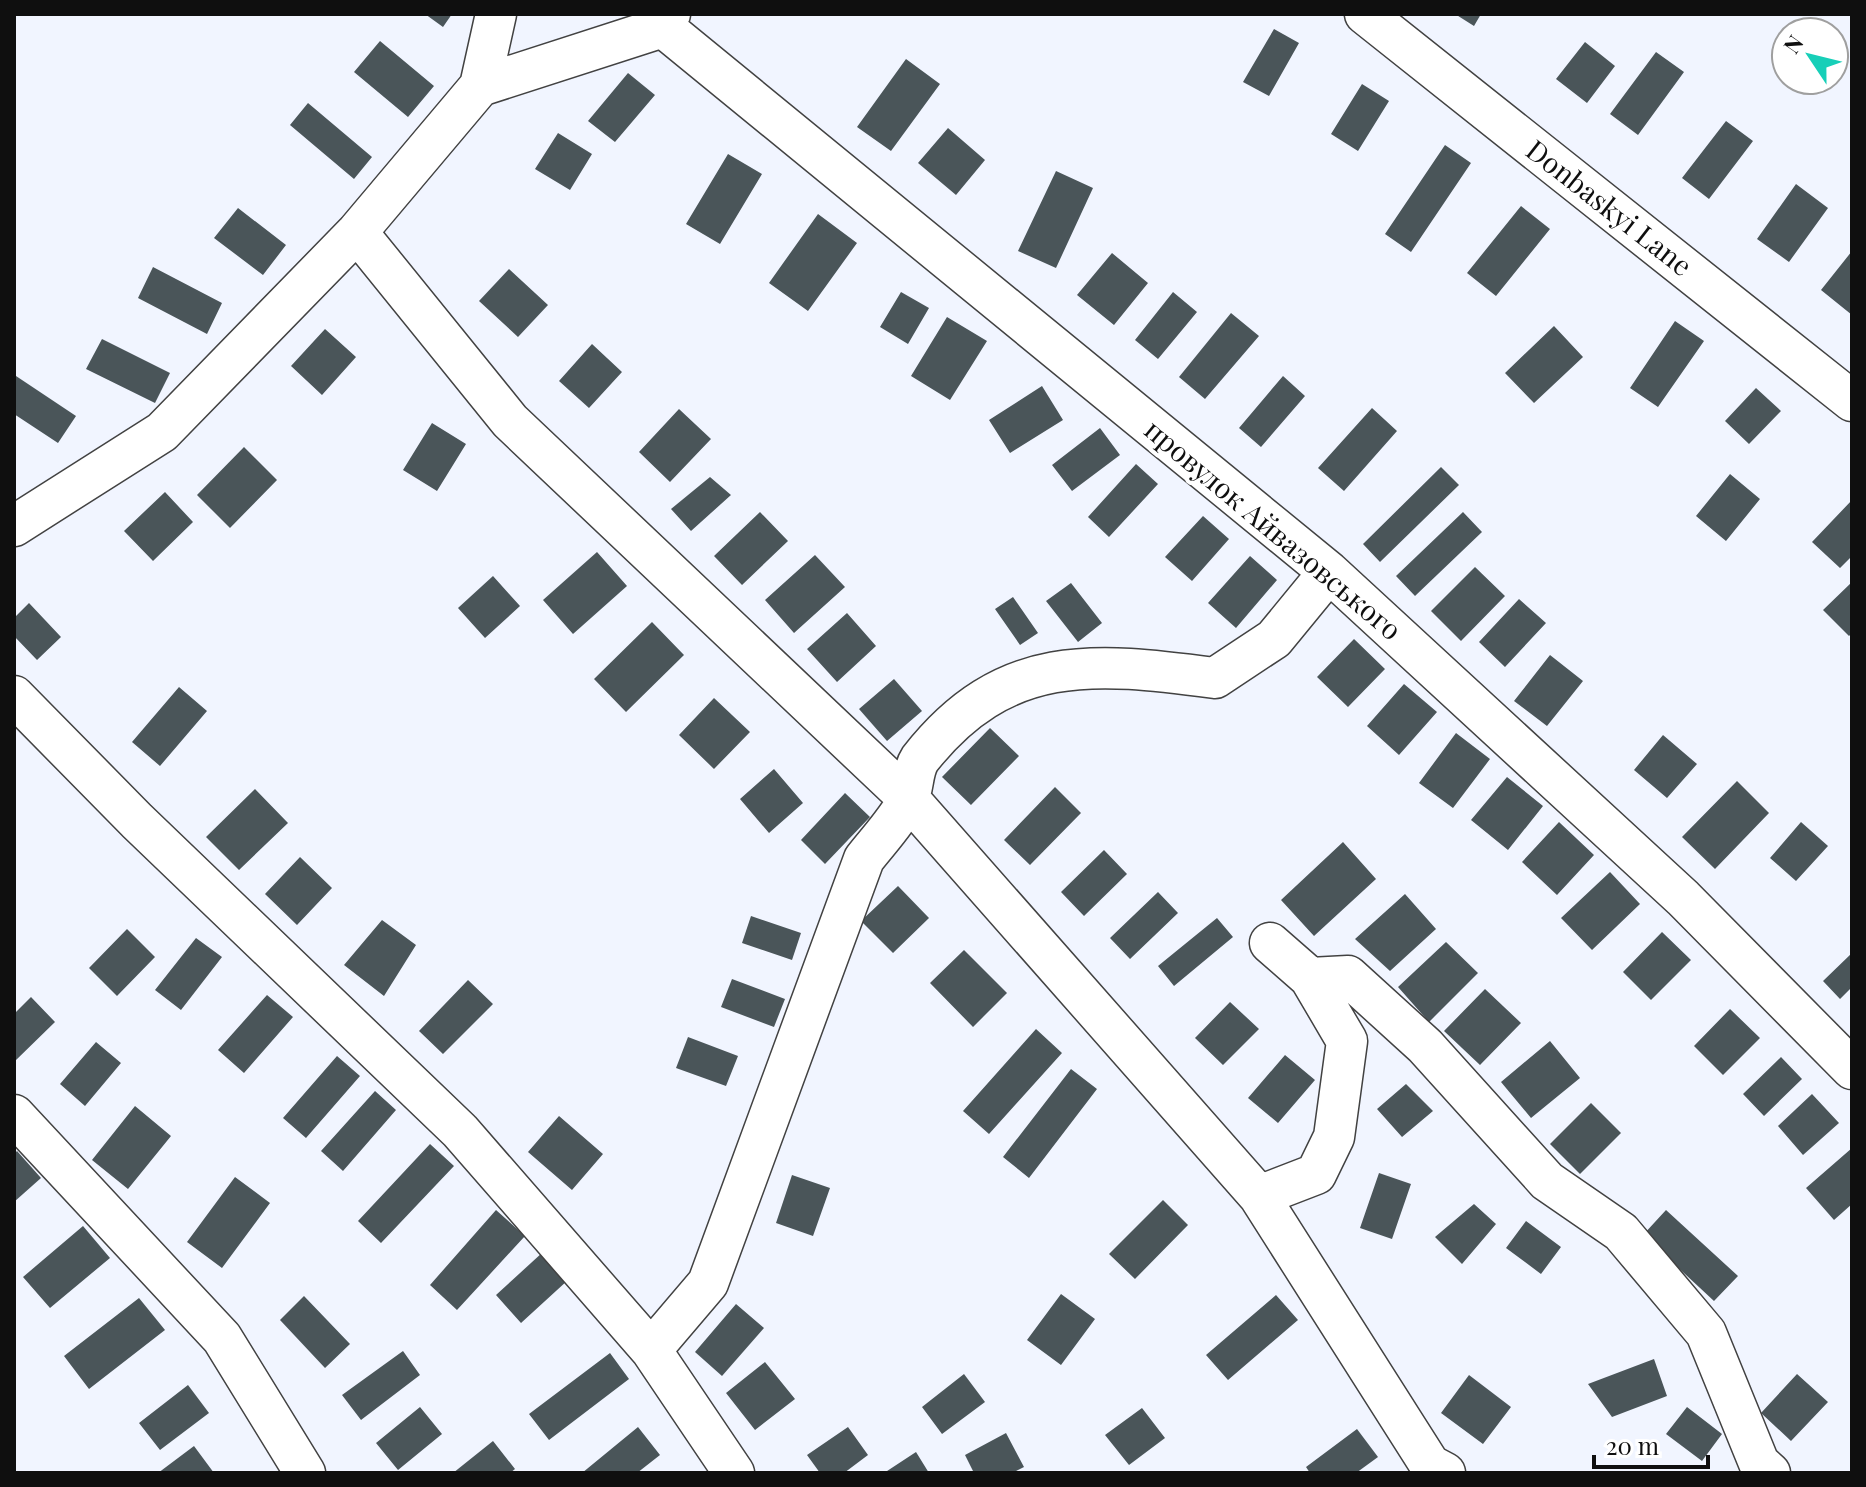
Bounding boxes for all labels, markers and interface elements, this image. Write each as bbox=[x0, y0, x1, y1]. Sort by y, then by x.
north arrow bbox=[1770, 16, 1850, 96]
text: N bbox=[1776, 29, 1810, 59]
street label: Donbaskyi Lane bbox=[1520, 131, 1700, 283]
street label: провулок Айвазовського bbox=[1138, 410, 1410, 647]
scale bar bbox=[1594, 1419, 1708, 1469]
text: 20 m bbox=[1606, 1429, 1659, 1461]

